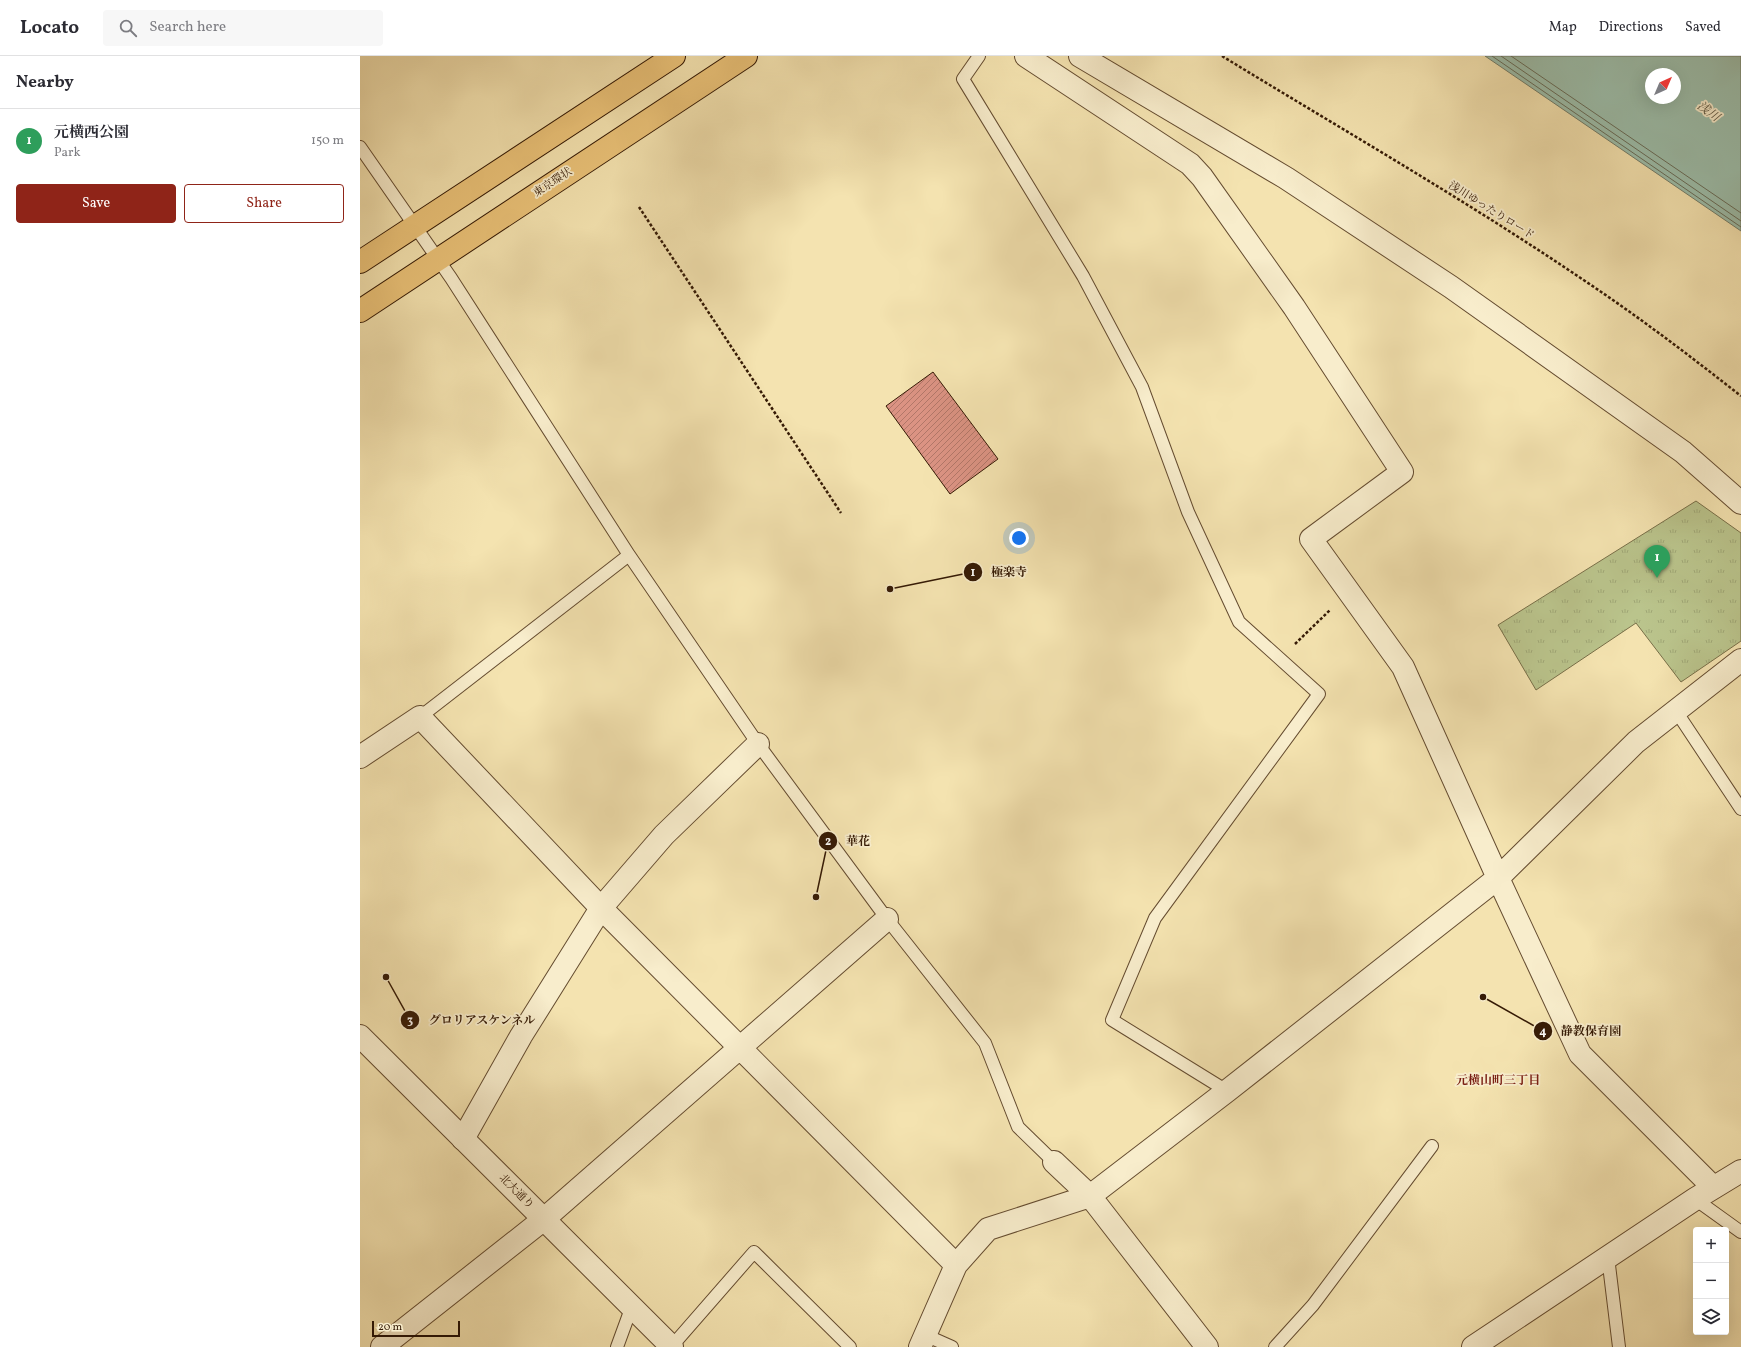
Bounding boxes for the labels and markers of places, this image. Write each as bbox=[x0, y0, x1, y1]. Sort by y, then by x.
pin: 1 bbox=[1644, 545, 1670, 578]
callout: 極楽寺 bbox=[963, 560, 1035, 584]
callout: 華花 bbox=[818, 829, 878, 853]
callout: グロリアスケンネル bbox=[400, 1008, 544, 1032]
callout: 静教保育園 bbox=[1533, 1019, 1629, 1043]

